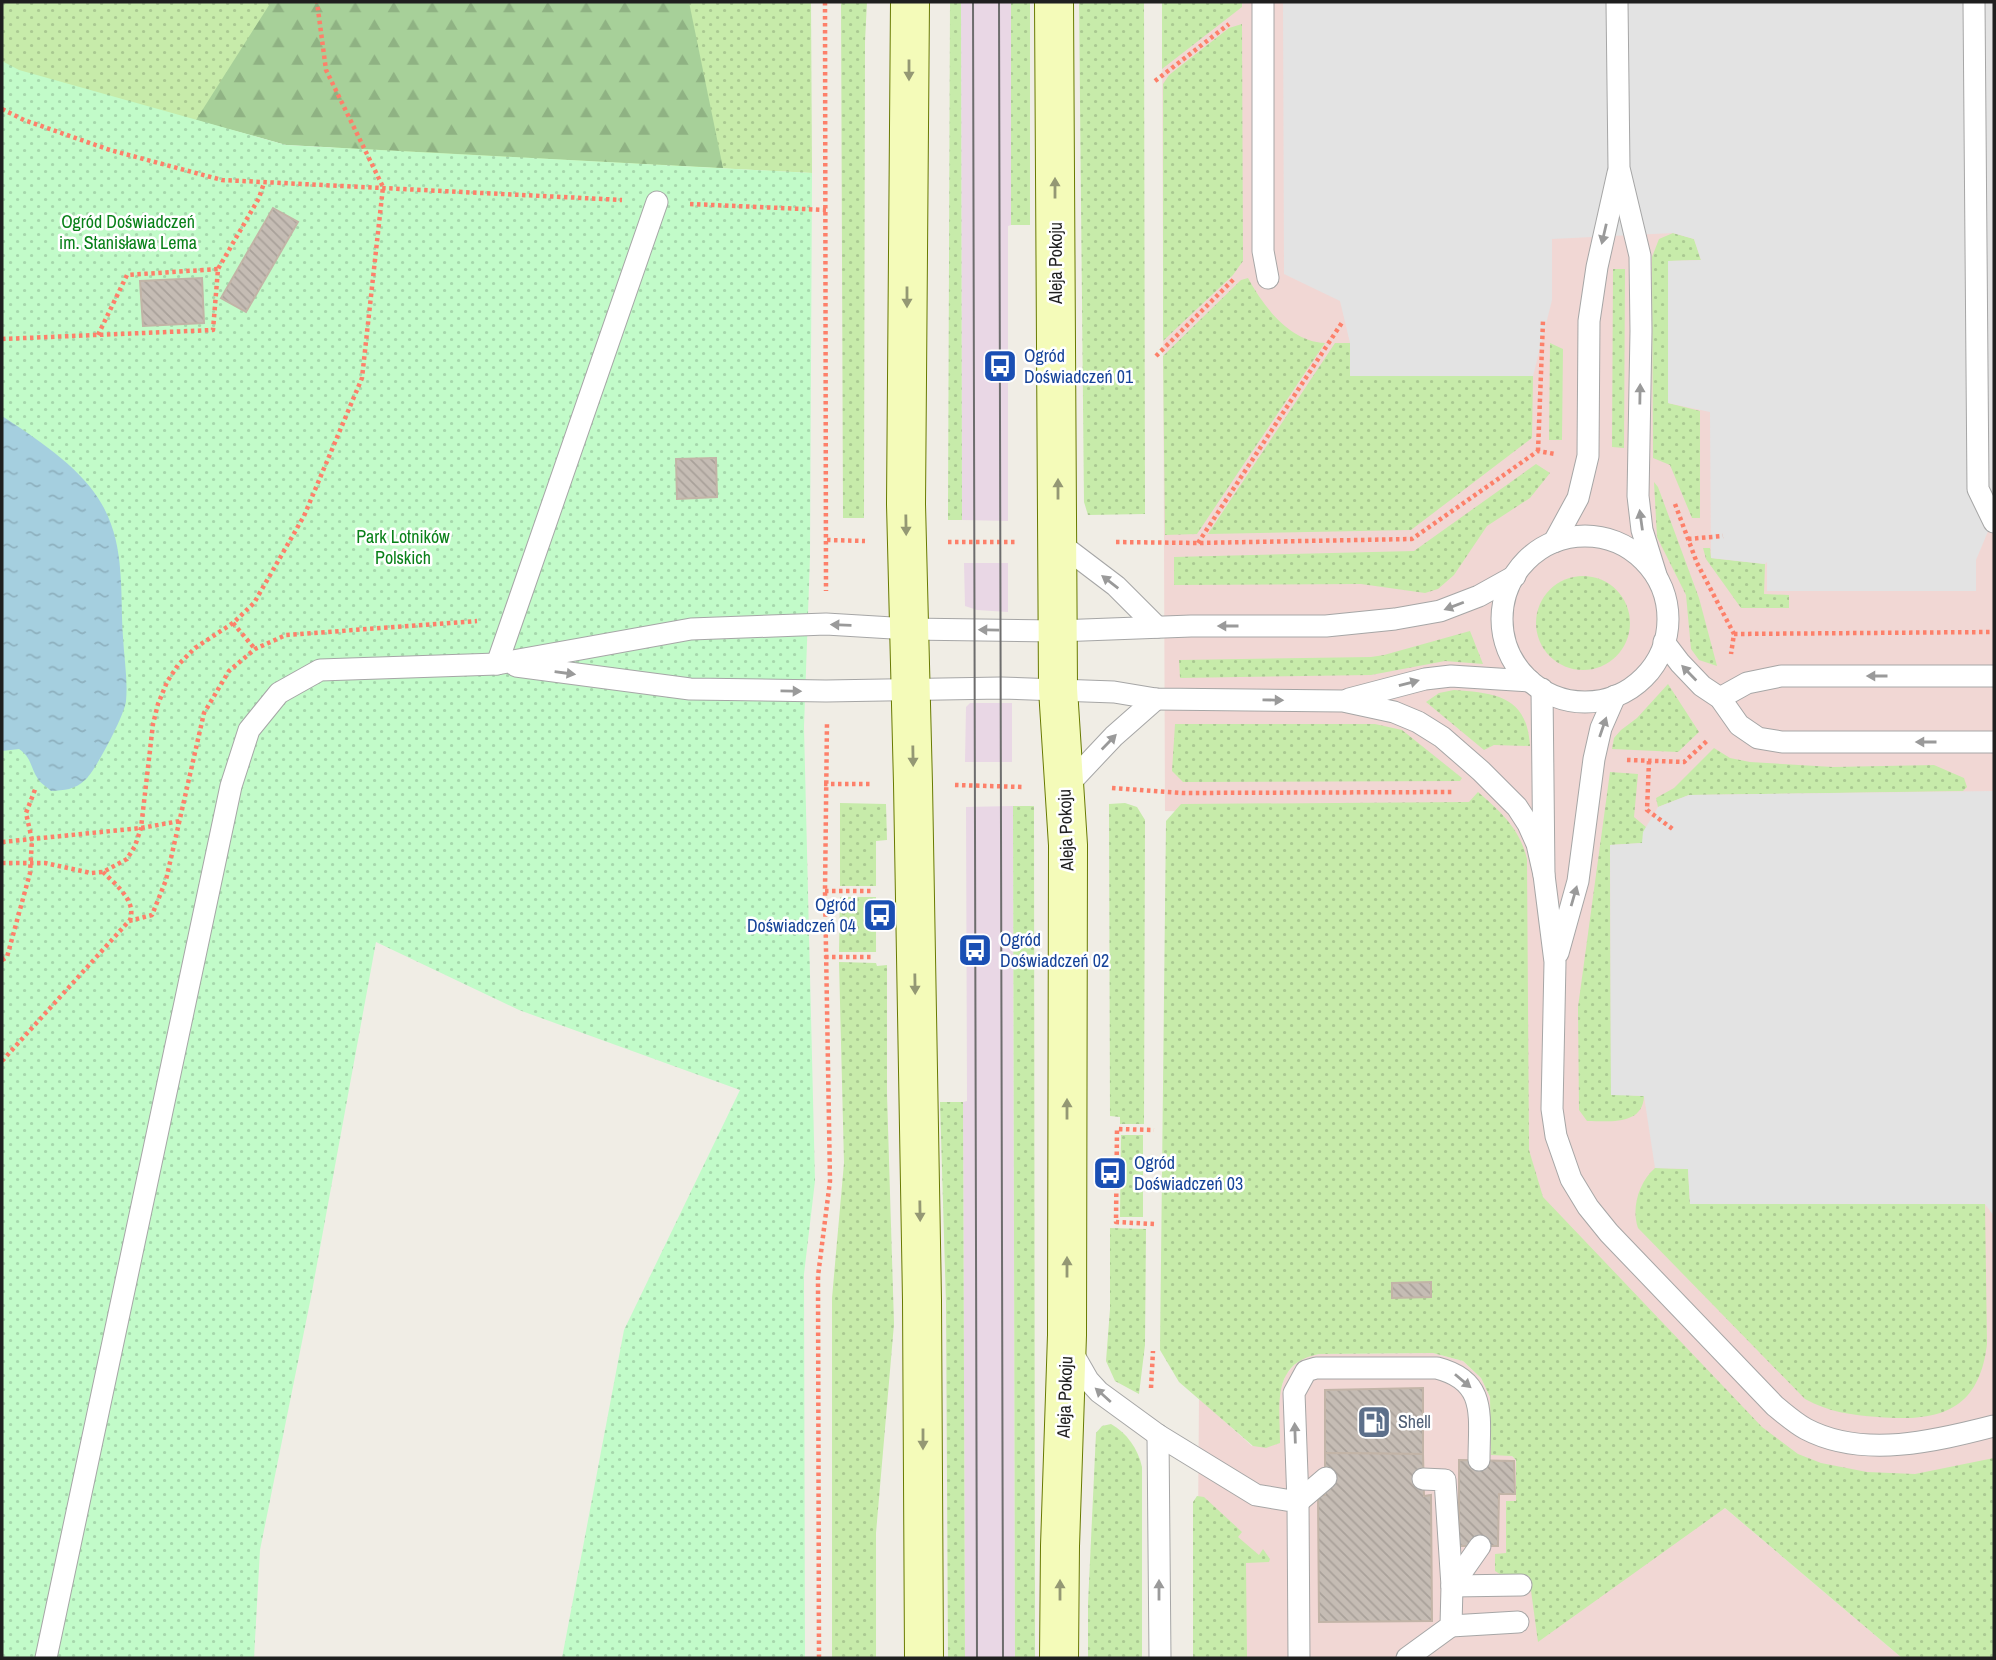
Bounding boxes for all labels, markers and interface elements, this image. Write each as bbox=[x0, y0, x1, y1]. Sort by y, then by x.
one-way arrow bbox=[903, 59, 915, 81]
one-way arrow bbox=[1050, 177, 1061, 199]
park label: Ogród Doświadczeń im. Stanisława Lema bbox=[59, 209, 197, 255]
street label: Aleja Pokoju bbox=[1043, 222, 1068, 305]
one-way arrow bbox=[1598, 223, 1609, 245]
one-way arrow bbox=[901, 287, 913, 309]
place label: Ogród Doświadczeń 01 bbox=[1024, 343, 1134, 389]
bus stop icon: Ogród Doświadczeń 01 bbox=[981, 347, 1019, 385]
one-way arrow bbox=[1634, 383, 1646, 405]
one-way arrow bbox=[1052, 478, 1064, 500]
one-way arrow bbox=[1635, 509, 1646, 531]
one-way arrow bbox=[900, 514, 912, 536]
park label: Park Lotników Polskich bbox=[356, 524, 450, 570]
one-way arrow bbox=[1101, 575, 1119, 589]
one-way arrow bbox=[1443, 600, 1464, 611]
one-way arrow bbox=[829, 619, 851, 630]
one-way arrow bbox=[1217, 620, 1239, 632]
one-way arrow bbox=[978, 624, 1000, 636]
one-way arrow bbox=[1682, 665, 1698, 682]
one-way arrow bbox=[554, 667, 576, 678]
one-way arrow bbox=[1866, 670, 1888, 682]
one-way arrow bbox=[1398, 677, 1420, 688]
one-way arrow bbox=[780, 685, 802, 696]
one-way arrow bbox=[1262, 694, 1284, 706]
one-way arrow bbox=[1598, 716, 1609, 737]
one-way arrow bbox=[1100, 734, 1116, 751]
one-way arrow bbox=[1915, 736, 1937, 748]
one-way arrow bbox=[907, 745, 918, 767]
street label: Aleja Pokoju bbox=[1052, 789, 1079, 872]
one-way arrow bbox=[1569, 885, 1580, 907]
place label: Ogród Doświadczeń 04 bbox=[747, 892, 856, 938]
bus stop icon: Ogród Doświadczeń 04 bbox=[861, 896, 899, 934]
place label: Ogród Doświadczeń 02 bbox=[1000, 927, 1109, 973]
bus stop icon: Ogród Doświadczeń 02 bbox=[956, 931, 994, 969]
one-way arrow bbox=[910, 973, 921, 995]
one-way arrow bbox=[1061, 1098, 1073, 1120]
place label: Ogród Doświadczeń 03 bbox=[1134, 1150, 1243, 1196]
bus stop icon: Ogród Doświadczeń 03 bbox=[1091, 1154, 1129, 1192]
one-way arrow bbox=[915, 1200, 926, 1222]
one-way arrow bbox=[1061, 1256, 1073, 1278]
street label: Aleja Pokoju bbox=[1051, 1356, 1078, 1439]
one-way arrow bbox=[1454, 1374, 1472, 1389]
one-way arrow bbox=[1094, 1387, 1112, 1403]
fuel station icon: Shell bbox=[1355, 1403, 1393, 1441]
place label: Shell bbox=[1398, 1409, 1431, 1434]
one-way arrow bbox=[1290, 1422, 1301, 1444]
one-way arrow bbox=[917, 1428, 929, 1450]
one-way arrow bbox=[1054, 1579, 1065, 1601]
one-way arrow bbox=[1153, 1579, 1165, 1601]

